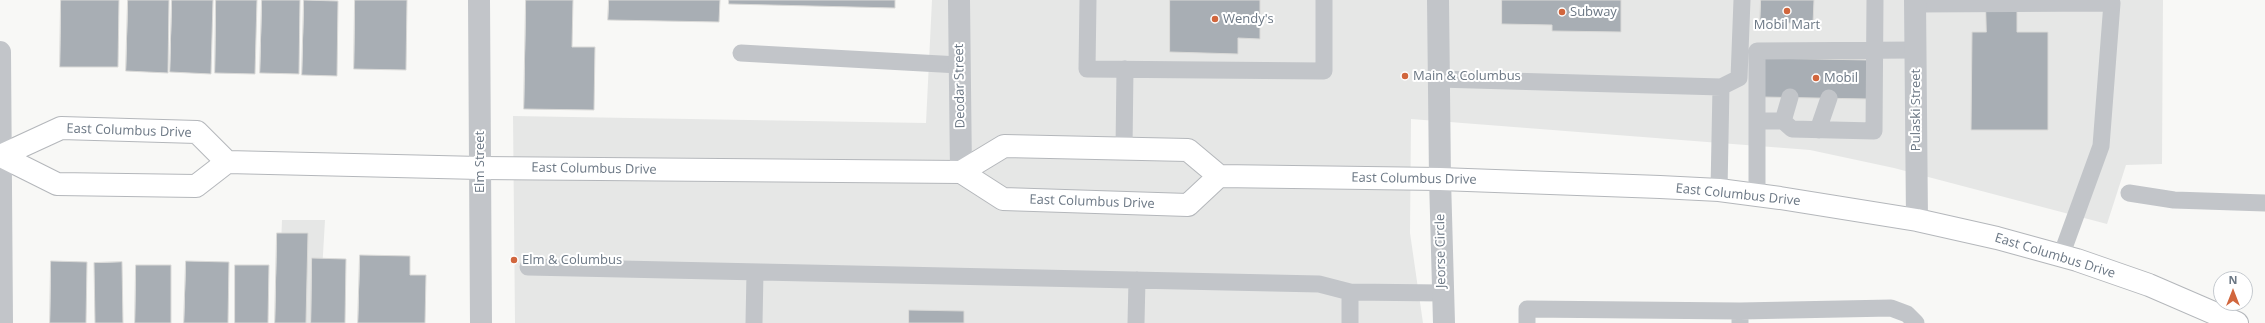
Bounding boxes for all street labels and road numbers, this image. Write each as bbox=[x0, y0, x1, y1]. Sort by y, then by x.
street label: Deodar Street bbox=[951, 44, 969, 128]
street label: Pulaski Street bbox=[1908, 69, 1924, 151]
street label: East Columbus Drive bbox=[66, 121, 192, 141]
street label: Elm Street bbox=[472, 131, 488, 193]
street label: East Columbus Drive bbox=[531, 160, 657, 178]
street label: East Columbus Drive bbox=[1351, 170, 1477, 188]
street label: East Columbus Drive bbox=[1675, 181, 1801, 209]
street label: East Columbus Drive bbox=[1029, 192, 1155, 212]
street label: Jeorse Circle bbox=[1433, 214, 1449, 288]
street label: East Columbus Drive bbox=[1993, 230, 2117, 282]

